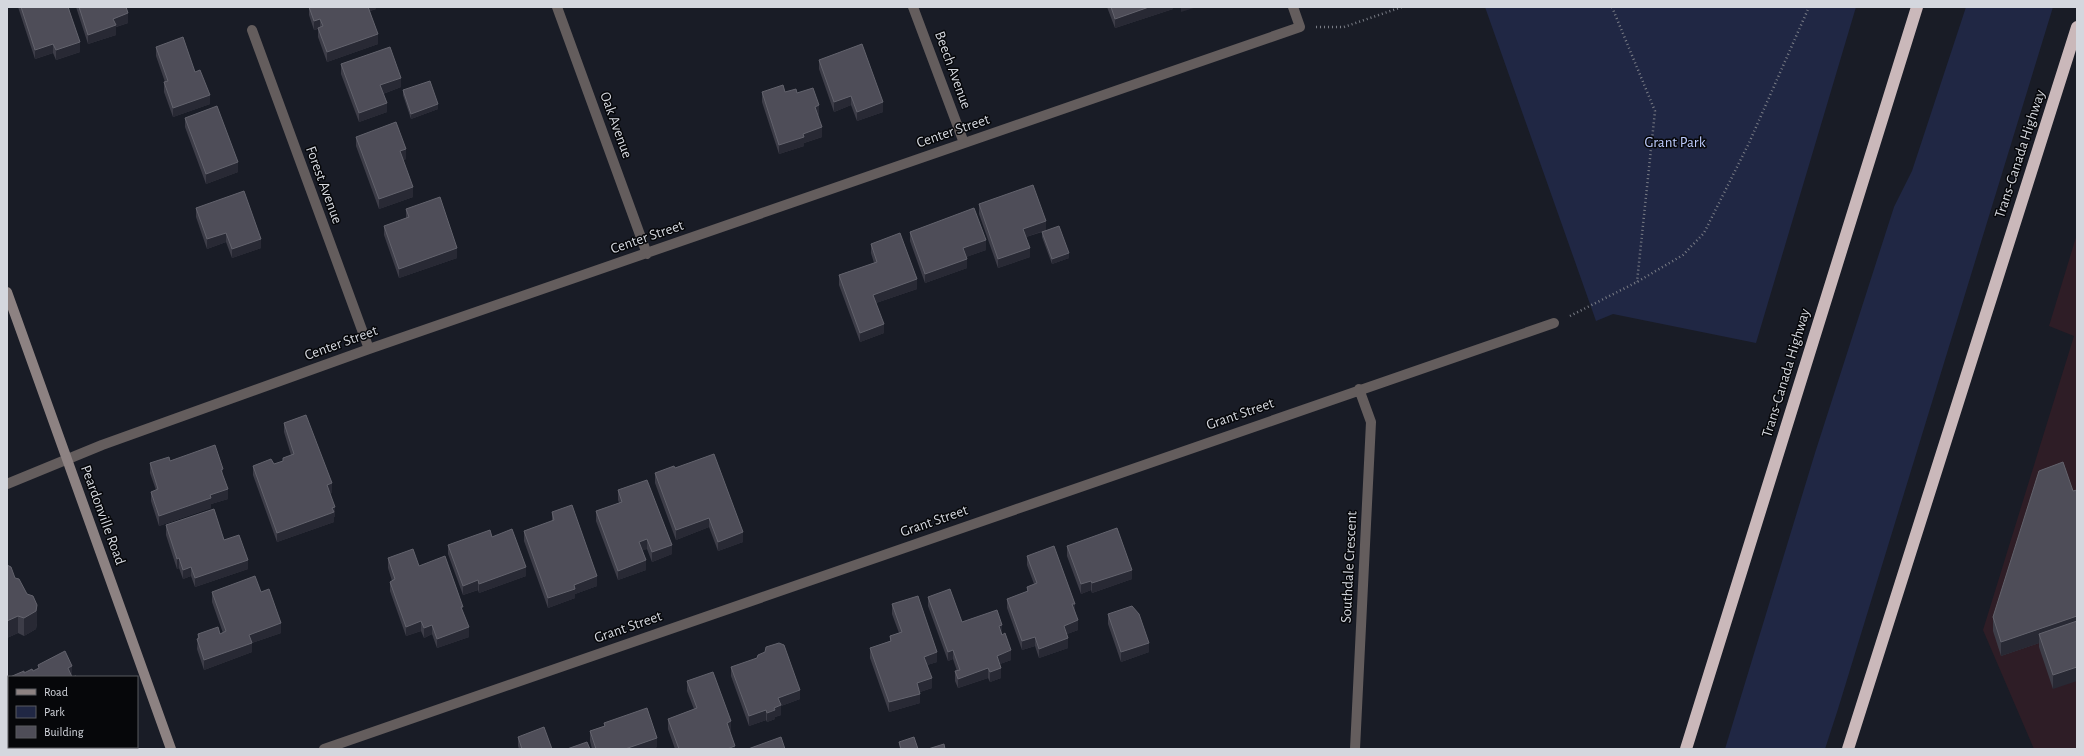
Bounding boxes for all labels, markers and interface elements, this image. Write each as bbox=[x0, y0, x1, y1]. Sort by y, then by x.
street label: Beech Avenue bbox=[932, 29, 974, 111]
street label: Trans-Canada Highway bbox=[1992, 87, 2048, 220]
street label: Oak Avenue bbox=[597, 90, 635, 160]
street label: Center Street bbox=[914, 111, 992, 151]
park label: Grant Park bbox=[1644, 135, 1706, 150]
street label: Forest Avenue bbox=[303, 144, 345, 226]
street label: Center Street bbox=[608, 217, 686, 257]
street label: Trans-Canada Highway bbox=[1759, 306, 1813, 439]
street label: Center Street bbox=[303, 323, 380, 363]
street label: Grant Street bbox=[1204, 395, 1276, 433]
street label: Peardonville Road bbox=[78, 463, 128, 567]
street label: Grant Street bbox=[898, 502, 970, 540]
street label: Southdale Crescent bbox=[1339, 510, 1359, 623]
street label: Grant Street bbox=[592, 608, 664, 646]
legend bbox=[8, 676, 138, 748]
text: Road bbox=[44, 686, 68, 698]
text: Park bbox=[44, 706, 65, 718]
text: Building bbox=[44, 726, 84, 738]

